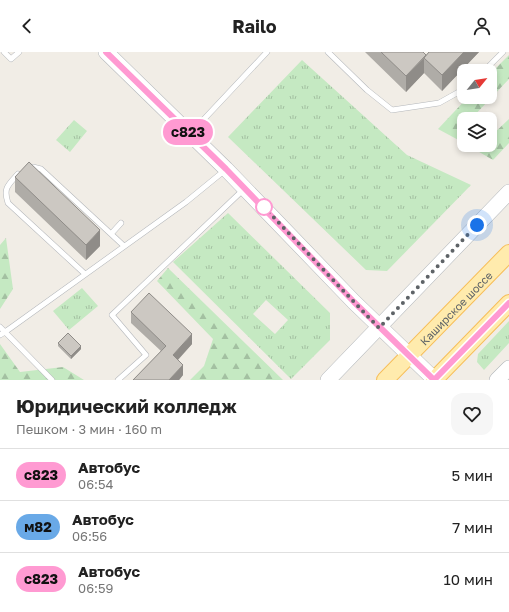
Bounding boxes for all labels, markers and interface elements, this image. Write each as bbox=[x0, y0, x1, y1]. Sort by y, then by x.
icon: back bbox=[16, 15, 38, 37]
text: Railo bbox=[232, 15, 277, 37]
icon: person bbox=[471, 15, 493, 37]
north arrow bbox=[457, 64, 497, 104]
map controls bbox=[457, 64, 497, 152]
button: layers bbox=[457, 112, 497, 152]
line badge: с823 bbox=[160, 119, 216, 145]
text: с823 bbox=[171, 123, 205, 140]
unlabelled marker bbox=[255, 198, 273, 216]
your location bbox=[467, 215, 487, 235]
street label: Каширское шоссе bbox=[417, 268, 494, 347]
button: heart bbox=[451, 393, 493, 435]
text: Юридический колледж bbox=[16, 394, 237, 417]
text: Пешком · 3 мин · 160 m bbox=[16, 421, 162, 437]
text: Автобус bbox=[78, 458, 140, 476]
text: с823 bbox=[24, 466, 58, 483]
text: 5 мин bbox=[451, 466, 493, 484]
text: 06:54 bbox=[78, 476, 113, 492]
text: Автобус bbox=[72, 510, 134, 528]
text: м82 bbox=[24, 518, 52, 535]
text: 7 мин bbox=[452, 518, 493, 536]
text: 06:56 bbox=[72, 528, 107, 544]
text: Автобус bbox=[78, 562, 140, 580]
text: с823 bbox=[24, 570, 58, 587]
text: 10 мин bbox=[444, 570, 493, 588]
text: 06:59 bbox=[78, 580, 113, 596]

